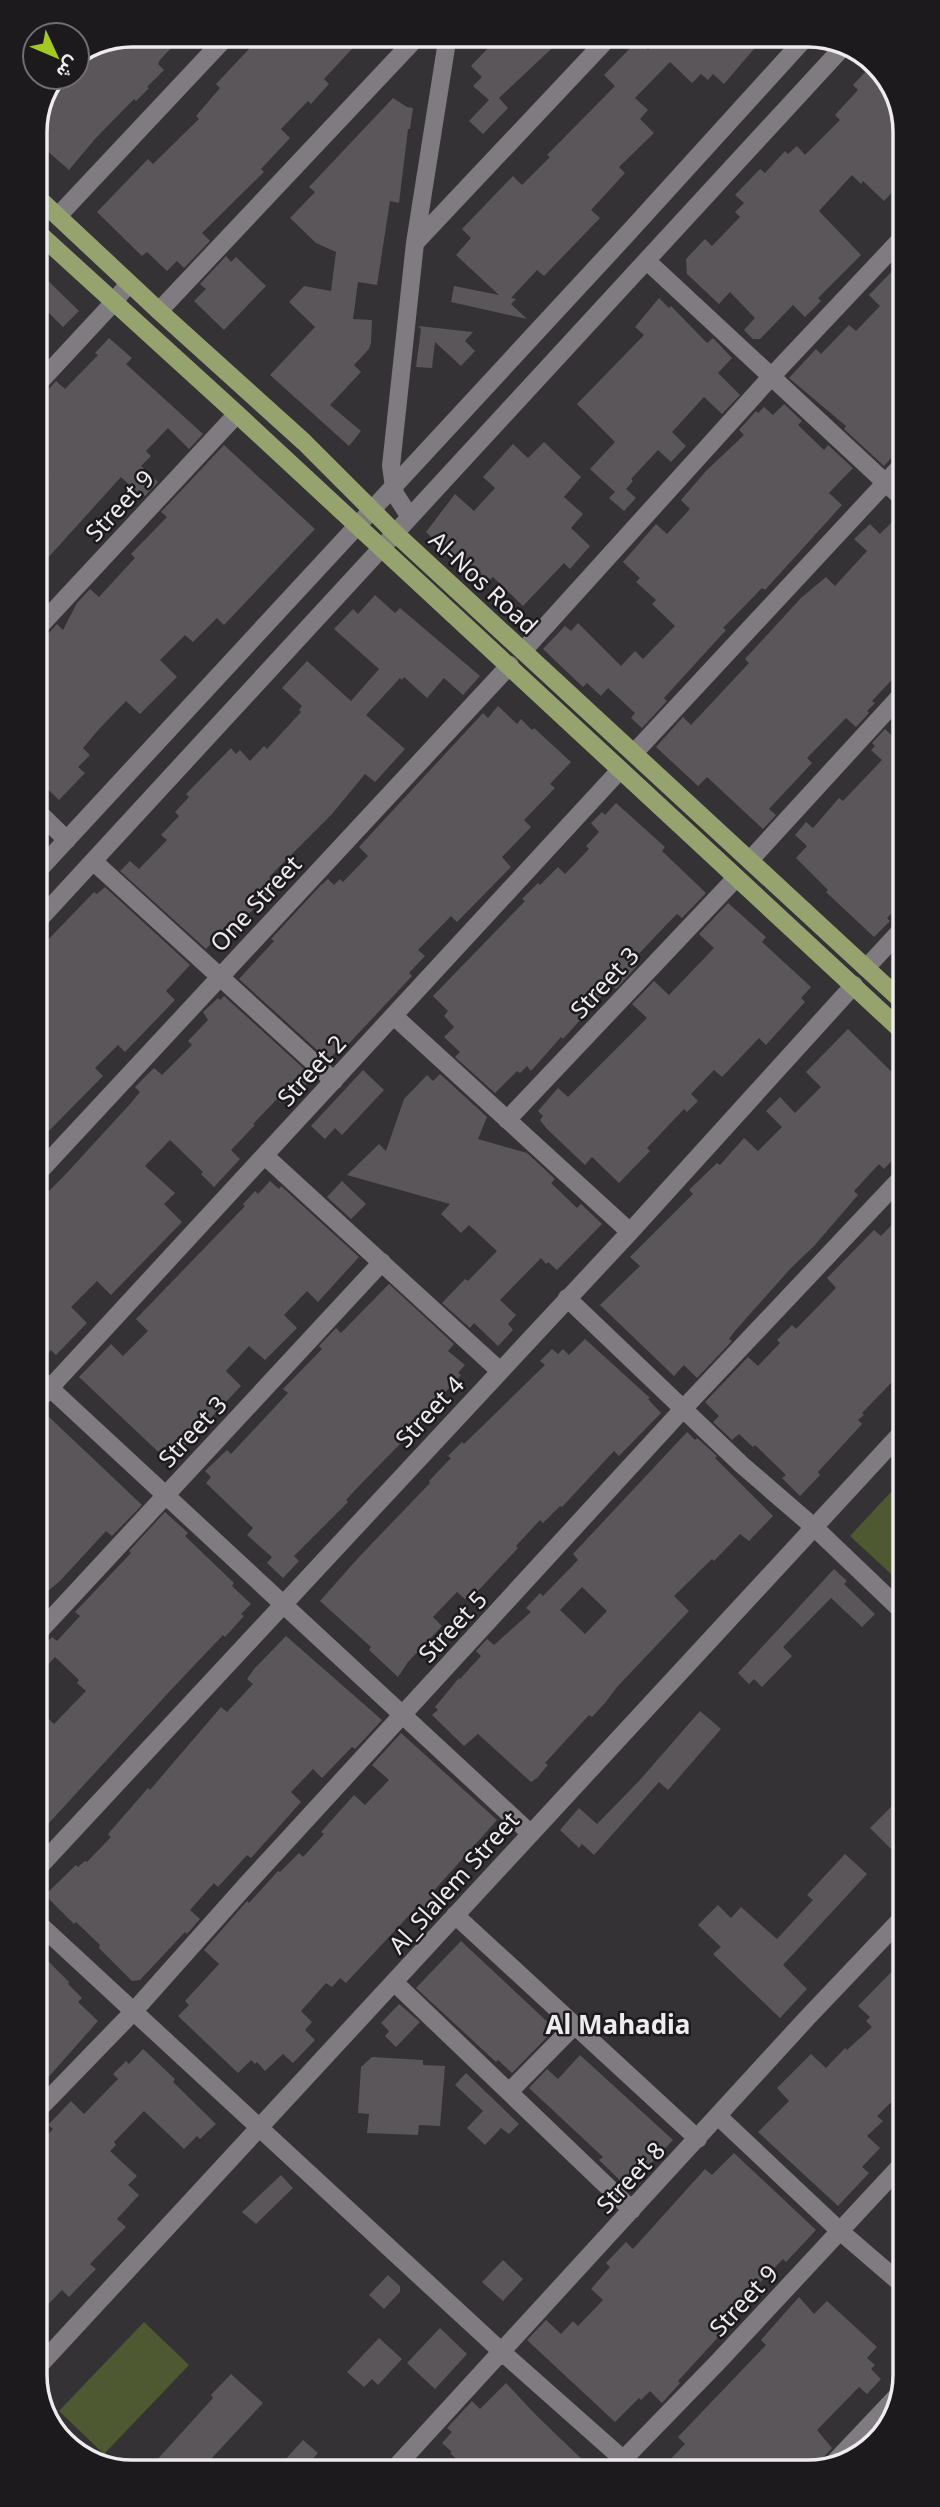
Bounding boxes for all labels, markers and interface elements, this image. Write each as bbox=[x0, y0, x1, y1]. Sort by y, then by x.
north arrow bbox=[21, 21, 91, 91]
text: ش bbox=[51, 51, 86, 85]
street label: Street 9 bbox=[77, 462, 161, 548]
street label: Al-Nos Road bbox=[422, 523, 546, 641]
street label: One Street bbox=[202, 847, 308, 958]
street label: Street 3 bbox=[562, 939, 646, 1025]
street label: Street 2 bbox=[269, 1027, 353, 1113]
street label: Street 4 bbox=[387, 1368, 471, 1454]
street label: Street 3 bbox=[150, 1388, 234, 1474]
street label: Street 5 bbox=[410, 1583, 494, 1669]
street label: Al_Slalem Street bbox=[380, 1804, 526, 1960]
district label: Al Mahadia bbox=[546, 2006, 690, 2042]
street label: Street 8 bbox=[588, 2134, 672, 2220]
street label: Street 9 bbox=[701, 2257, 785, 2343]

